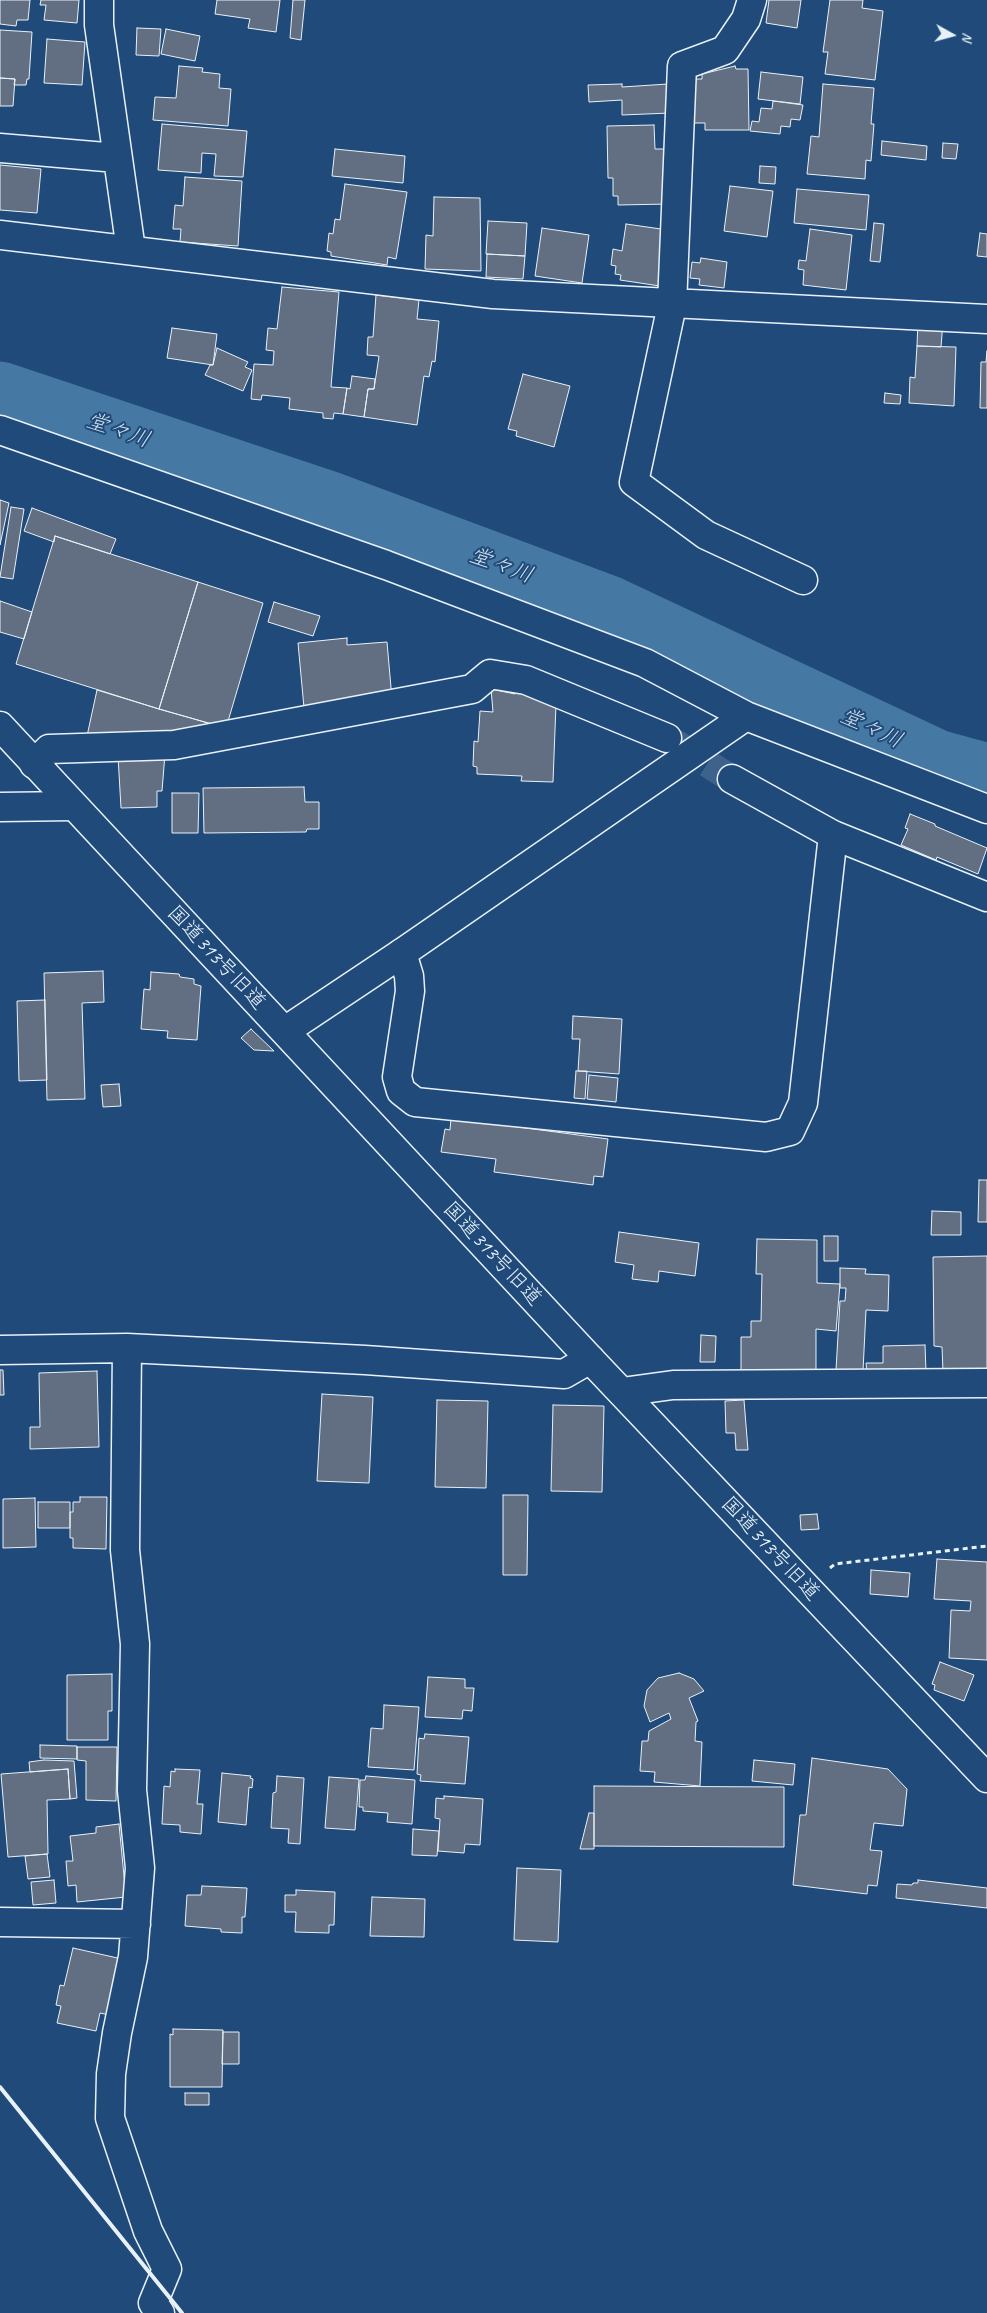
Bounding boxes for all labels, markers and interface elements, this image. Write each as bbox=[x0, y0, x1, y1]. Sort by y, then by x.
north arrow bbox=[927, 10, 977, 60]
text: N bbox=[958, 32, 976, 42]
water label: 堂々川 bbox=[83, 408, 153, 454]
water label: 堂々川 bbox=[465, 542, 537, 590]
water label: 堂々川 bbox=[836, 703, 906, 755]
street label: 国道313号旧道 bbox=[161, 901, 271, 1015]
street label: 国道313号旧道 bbox=[437, 1197, 547, 1311]
street label: 国道313号旧道 bbox=[715, 1492, 825, 1606]

